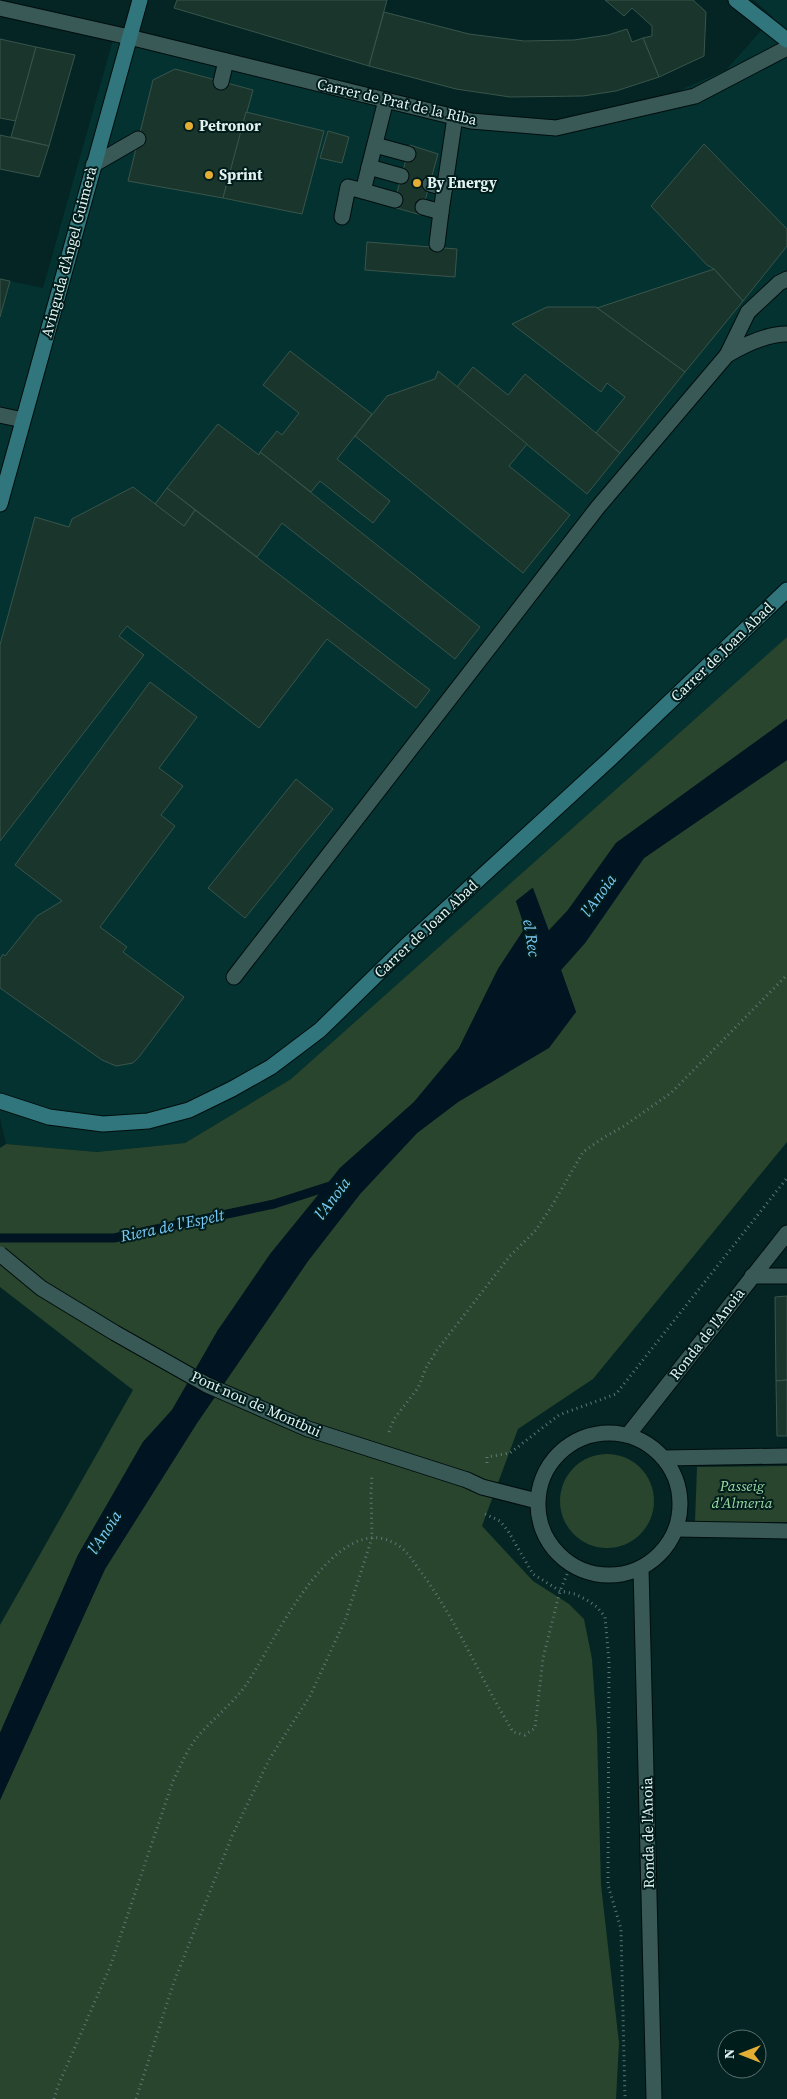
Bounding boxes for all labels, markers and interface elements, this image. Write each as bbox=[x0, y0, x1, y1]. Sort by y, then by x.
street label: Carrer de Prat de la Riba bbox=[315, 73, 479, 130]
place label: Petronor bbox=[199, 115, 261, 136]
marker: Petronor bbox=[183, 120, 195, 132]
street label: Avinguda d'Àngel Guimerà bbox=[36, 164, 102, 340]
place label: Sprint bbox=[219, 164, 263, 185]
marker: Sprint bbox=[203, 169, 215, 181]
place label: By Energy bbox=[427, 172, 497, 193]
marker: By Energy bbox=[411, 177, 423, 189]
street label: Carrer de Joan Abad bbox=[666, 597, 778, 706]
water label: l'Anoia bbox=[575, 869, 621, 921]
street label: Carrer de Joan Abad bbox=[369, 875, 483, 982]
water label: el Rec bbox=[518, 918, 546, 959]
water label: l'Anoia bbox=[309, 1172, 356, 1224]
water label: Riera de l'Espelt bbox=[117, 1203, 227, 1247]
street label: Ronda de l'Anoia bbox=[664, 1283, 749, 1384]
street label: Pont nou de Montbui bbox=[188, 1365, 325, 1442]
park label: Passeig d'Almeria bbox=[711, 1475, 773, 1513]
water label: l'Anoia bbox=[82, 1506, 127, 1558]
street label: Ronda de l'Anoia bbox=[636, 1777, 659, 1889]
north arrow bbox=[717, 2029, 767, 2079]
text: N bbox=[719, 2049, 739, 2059]

